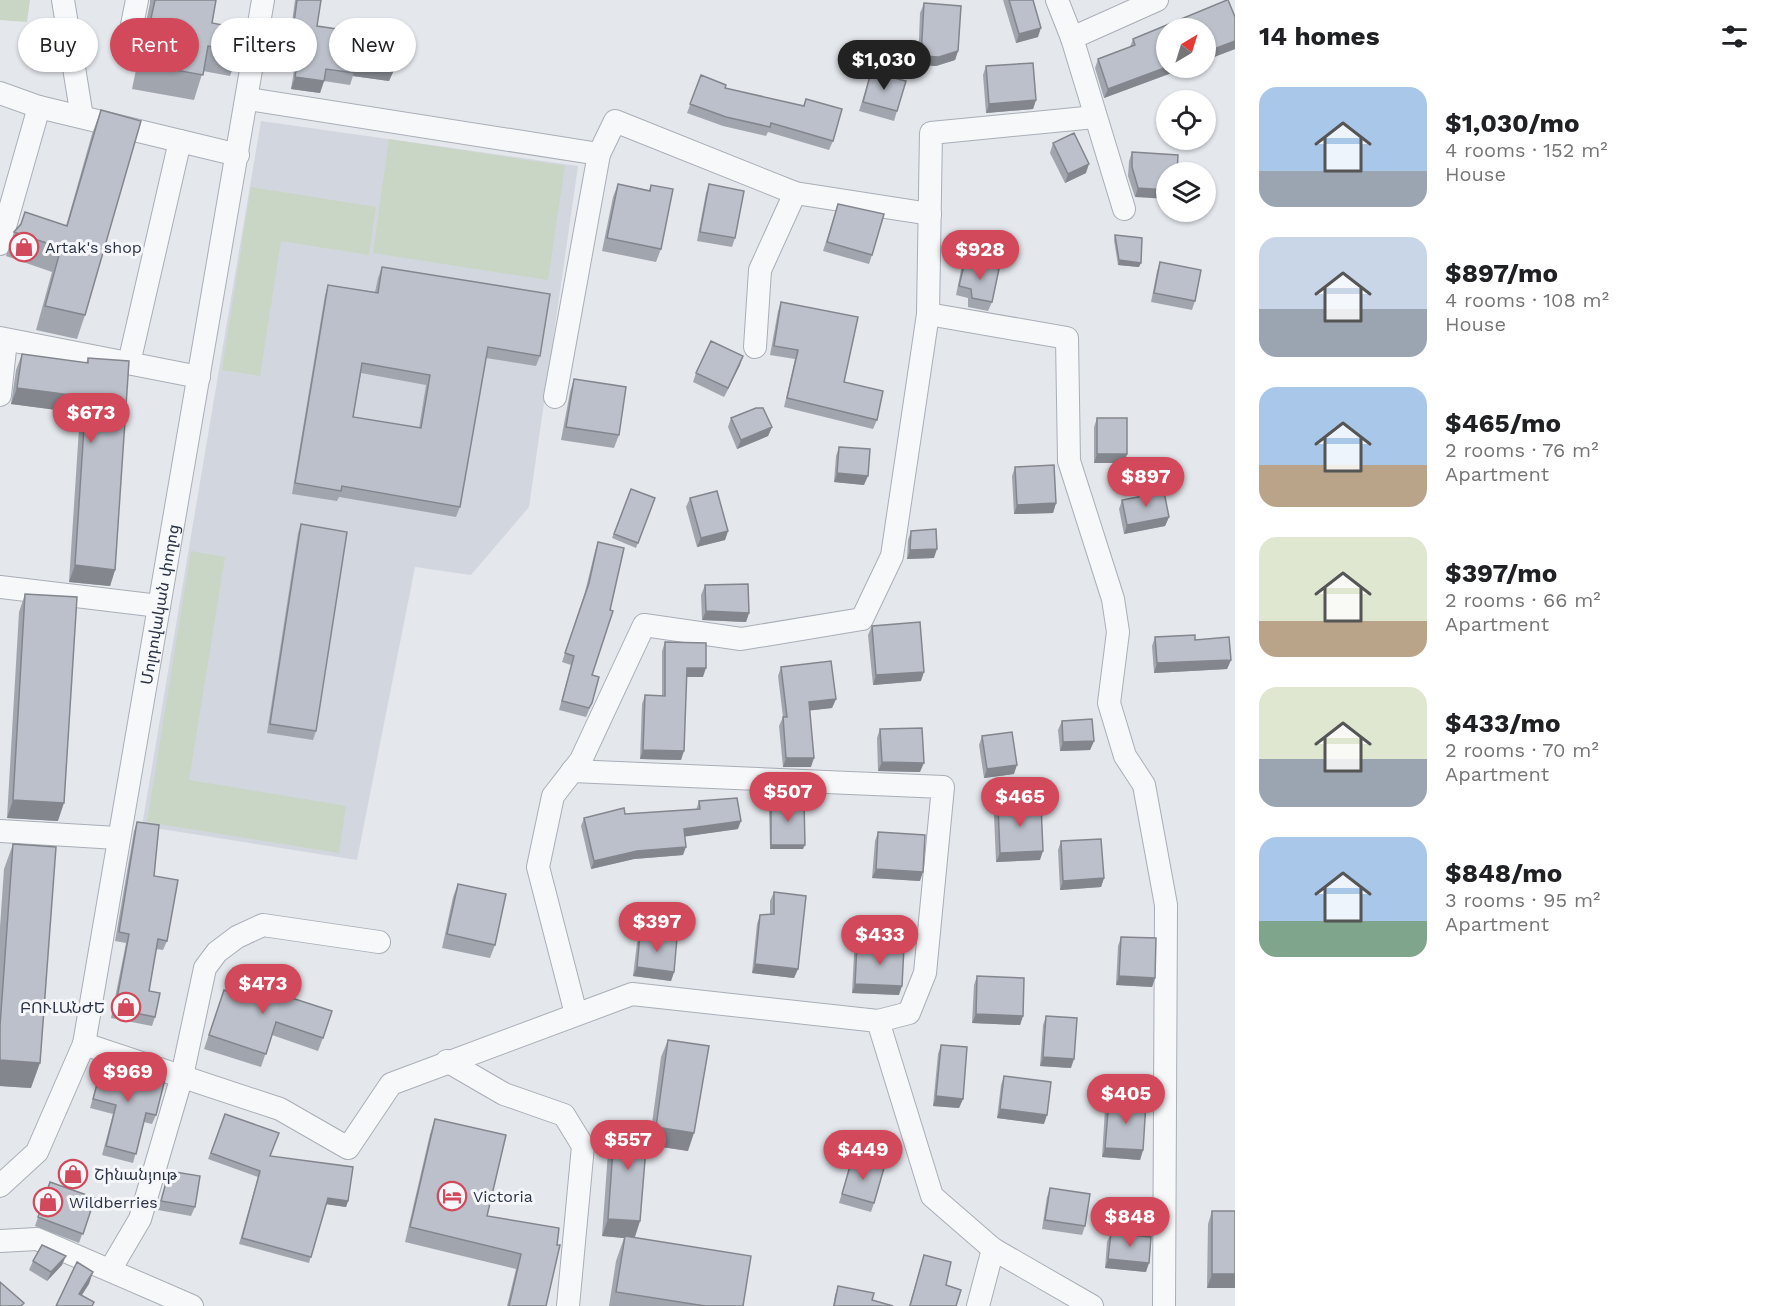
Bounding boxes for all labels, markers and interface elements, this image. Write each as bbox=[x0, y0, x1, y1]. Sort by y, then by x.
chip: Buy bbox=[18, 18, 98, 72]
chip: Rent bbox=[110, 18, 199, 72]
chip: Filters bbox=[211, 18, 317, 72]
chip: New bbox=[329, 18, 416, 72]
north arrow bbox=[1156, 18, 1216, 78]
map controls bbox=[1156, 18, 1216, 222]
icon: filters bbox=[1718, 20, 1751, 53]
text: 14 homes bbox=[1259, 21, 1380, 51]
pin: $1,030 bbox=[835, 40, 933, 91]
text: $1,030 bbox=[852, 47, 916, 71]
button: locate bbox=[1156, 90, 1216, 150]
text: $1,030/mo bbox=[1445, 108, 1580, 138]
icon: home bbox=[1307, 111, 1379, 183]
text: 4 rooms · 152 m² bbox=[1445, 138, 1608, 162]
button: layers bbox=[1156, 162, 1216, 222]
text: House bbox=[1445, 162, 1506, 186]
pin: $928 bbox=[944, 230, 1016, 281]
shop icon: Artak's shop bbox=[8, 231, 40, 263]
text: $928 bbox=[955, 237, 1005, 261]
place label: Artak's shop bbox=[45, 238, 142, 257]
text: $897/mo bbox=[1445, 258, 1558, 288]
icon: home bbox=[1307, 261, 1379, 333]
text: 4 rooms · 108 m² bbox=[1445, 288, 1609, 312]
text: House bbox=[1445, 312, 1506, 336]
pin: $673 bbox=[55, 393, 127, 444]
text: $673 bbox=[67, 400, 115, 424]
text: $465/mo bbox=[1445, 408, 1561, 438]
icon: home bbox=[1307, 411, 1379, 483]
text: 2 rooms · 76 m² bbox=[1445, 438, 1598, 462]
pin: $897 bbox=[1110, 457, 1182, 508]
text: Apartment bbox=[1445, 462, 1549, 486]
text: $897 bbox=[1121, 464, 1171, 488]
street label: Մոլդովական փողոց bbox=[137, 523, 183, 686]
text: $397/mo bbox=[1445, 558, 1557, 588]
icon: home bbox=[1307, 561, 1379, 633]
text: 2 rooms · 66 m² bbox=[1445, 588, 1601, 612]
text: Apartment bbox=[1445, 612, 1549, 636]
text: $433/mo bbox=[1445, 708, 1561, 738]
icon: home bbox=[1307, 711, 1379, 783]
text: 2 rooms · 70 m² bbox=[1445, 738, 1599, 762]
text: Apartment bbox=[1445, 762, 1549, 786]
pin: $507 bbox=[752, 772, 824, 823]
pin: $465 bbox=[984, 777, 1056, 828]
text: $507 bbox=[764, 779, 813, 803]
text: $465 bbox=[995, 784, 1045, 808]
text: $848/mo bbox=[1445, 858, 1562, 888]
icon: home bbox=[1307, 861, 1379, 933]
text: 3 rooms · 95 m² bbox=[1445, 888, 1600, 912]
pin: $397 bbox=[621, 902, 693, 953]
text: $397 bbox=[633, 909, 681, 933]
text: Apartment bbox=[1445, 912, 1549, 936]
pin: $433 bbox=[844, 915, 916, 966]
text: $433 bbox=[855, 922, 905, 946]
pin: $473 bbox=[227, 964, 299, 1015]
text: $473 bbox=[239, 971, 287, 995]
shop icon: ԲՈՒԼԱՆԺԵ bbox=[110, 991, 142, 1023]
place label: ԲՈՒԼԱՆԺԵ bbox=[20, 998, 105, 1017]
pin: $969 bbox=[92, 1052, 164, 1103]
text: $969 bbox=[103, 1059, 153, 1083]
pin: $405 bbox=[1090, 1074, 1162, 1125]
text: $405 bbox=[1101, 1081, 1151, 1105]
pin: $557 bbox=[592, 1120, 664, 1171]
text: $557 bbox=[604, 1127, 652, 1151]
pin: $449 bbox=[827, 1130, 899, 1181]
text: $449 bbox=[838, 1137, 888, 1161]
shop icon: Շինանյութ bbox=[57, 1158, 89, 1190]
place label: Շինանյութ bbox=[94, 1165, 178, 1184]
hotel icon: Victoria bbox=[436, 1180, 468, 1212]
shop icon: Wildberries bbox=[32, 1186, 64, 1218]
place label: Victoria bbox=[473, 1187, 533, 1206]
place label: Wildberries bbox=[69, 1193, 158, 1212]
pin: $848 bbox=[1094, 1197, 1166, 1248]
text: $848 bbox=[1105, 1204, 1155, 1228]

